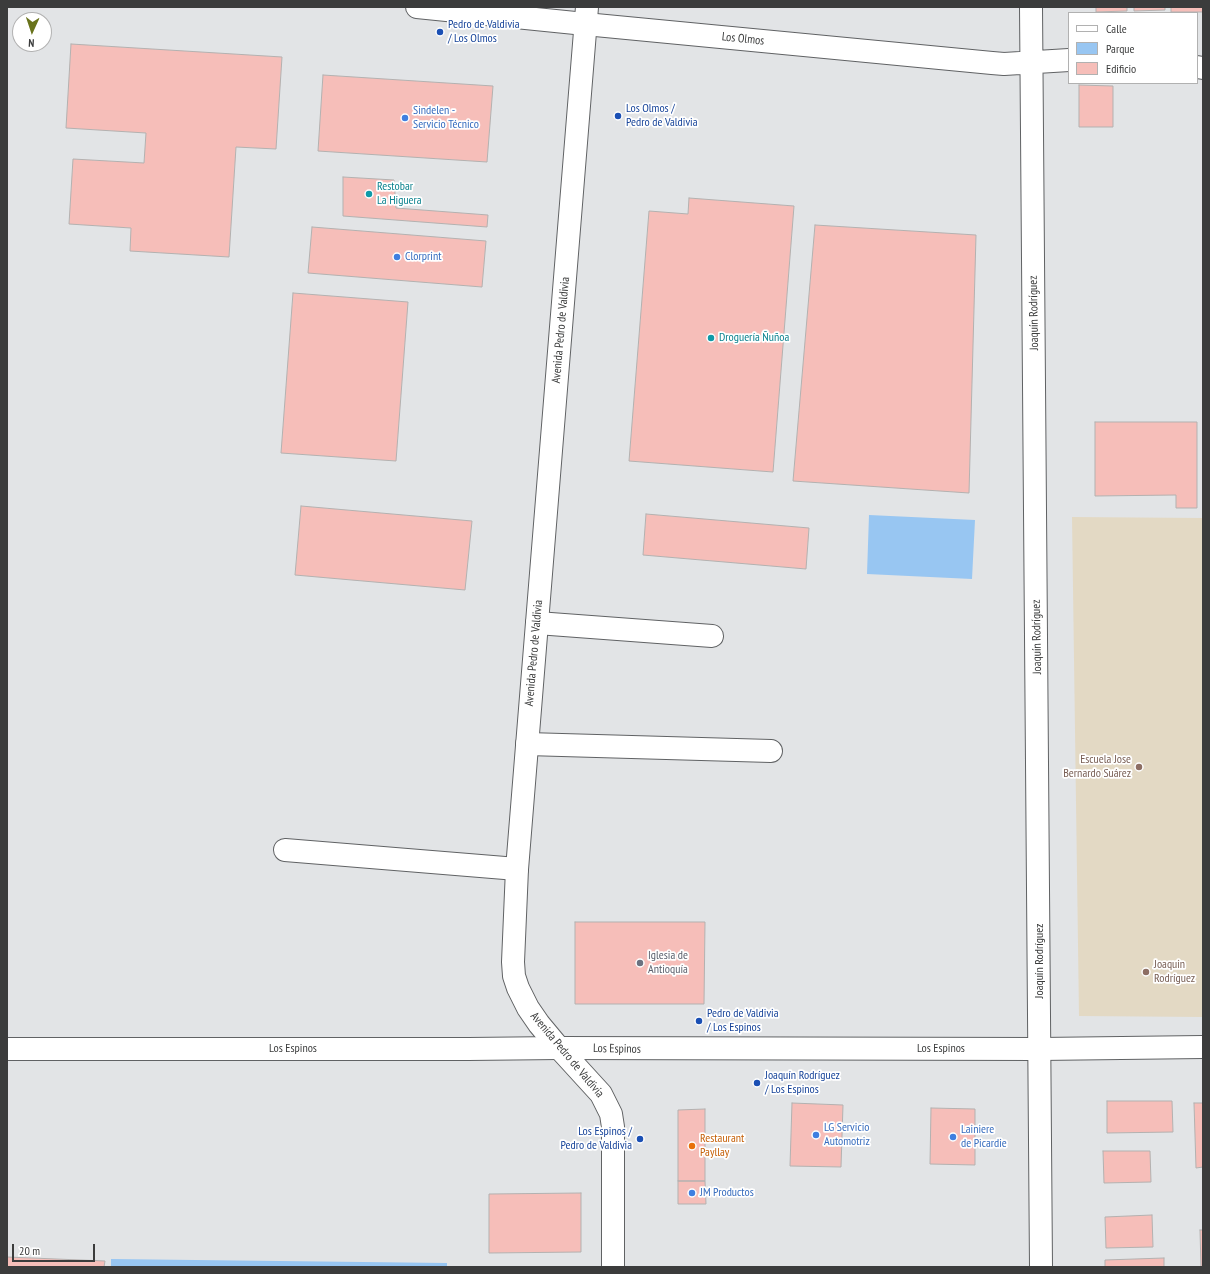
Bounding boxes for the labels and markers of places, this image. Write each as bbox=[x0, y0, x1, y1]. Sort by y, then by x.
place label: Pedro de Valdivia / Los Olmos bbox=[448, 18, 519, 46]
marker: Pedro de Valdivia / Los Olmos bbox=[435, 27, 445, 37]
place label: Los Olmos / Pedro de Valdivia bbox=[626, 102, 697, 130]
place label: Sindelen - Servicio Técnico bbox=[413, 104, 479, 132]
marker: Los Olmos / Pedro de Valdivia bbox=[613, 111, 623, 121]
marker: Sindelen - Servicio Técnico bbox=[400, 113, 410, 123]
place label: Restobar La Higuera bbox=[377, 180, 422, 208]
marker: Restobar La Higuera bbox=[364, 189, 374, 199]
place label: Clorprint bbox=[405, 250, 441, 264]
marker: Clorprint bbox=[392, 252, 402, 262]
place label: Droguería Ñuñoa bbox=[719, 331, 789, 345]
marker: Droguería Ñuñoa bbox=[706, 333, 716, 343]
place label: Escuela Jose Bernardo Suárez bbox=[1063, 753, 1131, 781]
marker: Escuela Jose Bernardo Suárez bbox=[1134, 762, 1144, 772]
place label: Iglesia de Antioquía bbox=[648, 949, 688, 977]
marker: Iglesia de Antioquía bbox=[635, 958, 645, 968]
place label: Joaquin Rodríguez bbox=[1154, 958, 1195, 986]
marker: Joaquin Rodríguez bbox=[1141, 967, 1151, 977]
place label: Pedro de Valdivia / Los Espinos bbox=[707, 1007, 778, 1035]
marker: Pedro de Valdivia / Los Espinos bbox=[694, 1016, 704, 1026]
place label: Joaquín Rodríguez / Los Espinos bbox=[765, 1069, 840, 1097]
marker: Joaquín Rodríguez / Los Espinos bbox=[752, 1078, 762, 1088]
place label: LG Servicio Automotriz bbox=[824, 1121, 870, 1149]
place label: Lainiere de Picardie bbox=[961, 1123, 1007, 1151]
place label: Los Espinos / Pedro de Valdivia bbox=[561, 1125, 632, 1153]
marker: LG Servicio Automotriz bbox=[811, 1130, 821, 1140]
place label: Restaurant Payllay bbox=[700, 1132, 744, 1160]
marker: Lainiere de Picardie bbox=[948, 1132, 958, 1142]
marker: Los Espinos / Pedro de Valdivia bbox=[635, 1134, 645, 1144]
marker: Restaurant Payllay bbox=[687, 1141, 697, 1151]
place label: JM Productos bbox=[700, 1186, 754, 1200]
marker: JM Productos bbox=[687, 1188, 697, 1198]

